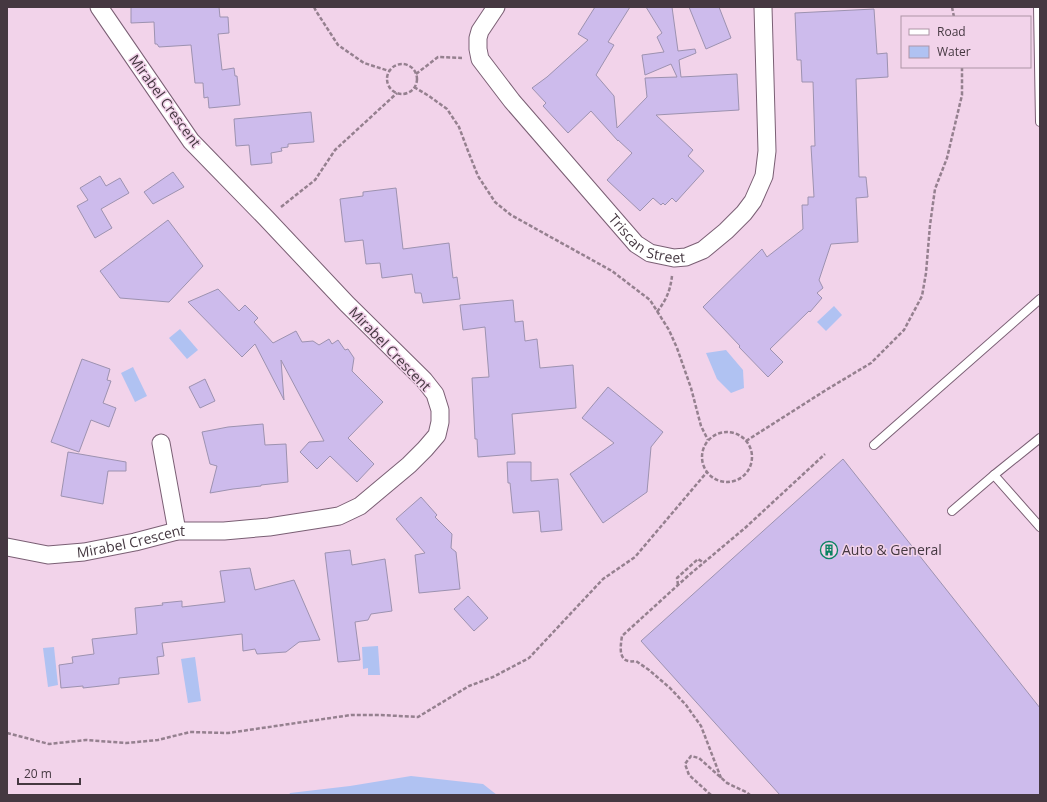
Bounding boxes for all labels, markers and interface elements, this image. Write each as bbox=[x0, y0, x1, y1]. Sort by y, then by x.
legend bbox=[901, 16, 1031, 68]
text: Road bbox=[937, 23, 966, 40]
text: Water bbox=[937, 43, 971, 60]
street label: Mirabel Crescent bbox=[125, 50, 206, 151]
street label: Triscan Street bbox=[605, 209, 686, 267]
street label: Mirabel Crescent bbox=[345, 302, 436, 395]
street label: Mirabel Crescent bbox=[76, 521, 185, 562]
building icon: Auto & General bbox=[819, 540, 839, 560]
place label: Auto & General bbox=[842, 540, 942, 559]
scale bar bbox=[18, 760, 80, 786]
text: 20 m bbox=[24, 765, 52, 782]

